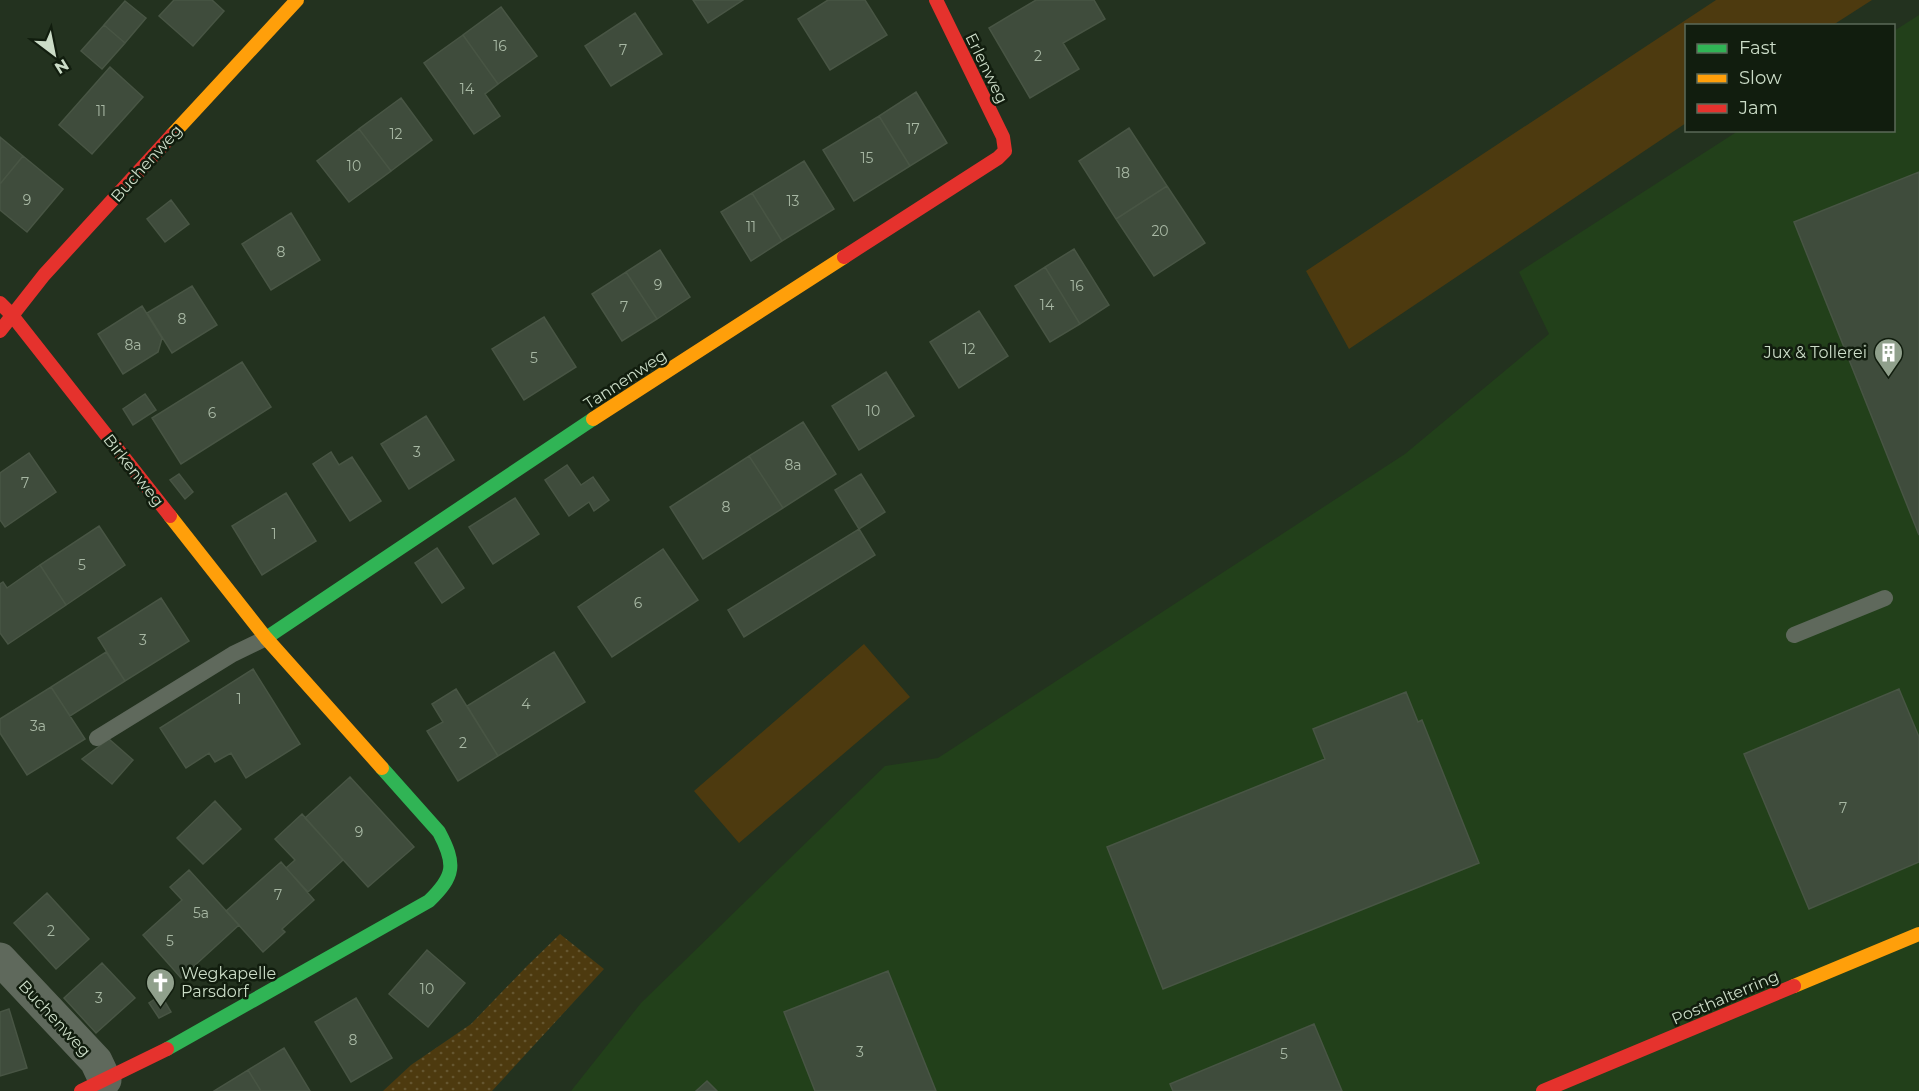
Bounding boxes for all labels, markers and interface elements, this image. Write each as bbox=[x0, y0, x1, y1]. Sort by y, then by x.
north arrow bbox=[24, 24, 84, 84]
legend bbox=[1685, 24, 1895, 132]
street label: Erlenweg bbox=[961, 30, 1012, 107]
house number: 16 bbox=[493, 37, 507, 55]
text: Fast bbox=[1739, 37, 1777, 59]
house number: 7 bbox=[619, 41, 627, 59]
house number: 2 bbox=[1034, 47, 1042, 65]
text: N bbox=[51, 55, 72, 78]
text: Slow bbox=[1739, 67, 1782, 89]
house number: 14 bbox=[460, 80, 475, 98]
text: Jam bbox=[1738, 97, 1778, 119]
house number: 11 bbox=[96, 102, 106, 120]
house number: 17 bbox=[906, 120, 920, 138]
street label: Buchenweg bbox=[107, 121, 186, 206]
house number: 12 bbox=[389, 125, 403, 143]
house number: 15 bbox=[861, 149, 874, 167]
house number: 10 bbox=[347, 157, 361, 175]
house number: 18 bbox=[1116, 164, 1130, 182]
house number: 9 bbox=[23, 191, 31, 209]
house number: 13 bbox=[787, 192, 800, 210]
house number: 11 bbox=[746, 218, 756, 236]
house number: 20 bbox=[1151, 222, 1169, 240]
house number: 8 bbox=[277, 243, 286, 261]
house number: 9 bbox=[654, 276, 662, 294]
house number: 16 bbox=[1070, 277, 1084, 295]
house number: 14 bbox=[1040, 296, 1055, 314]
house number: 7 bbox=[620, 298, 628, 316]
house number: 8 bbox=[178, 310, 187, 328]
house number: 8a bbox=[124, 336, 142, 354]
building icon: Jux & Tollerei bbox=[1872, 336, 1904, 378]
house number: 12 bbox=[962, 340, 976, 358]
place label: Jux & Tollerei bbox=[1763, 343, 1867, 362]
street label: Tannenweg bbox=[580, 346, 670, 413]
house number: 5 bbox=[530, 349, 538, 367]
house number: 10 bbox=[866, 402, 880, 420]
house number: 6 bbox=[208, 404, 217, 422]
street label: Birkenweg bbox=[99, 430, 168, 510]
house number: 3 bbox=[413, 443, 421, 461]
house number: 8a bbox=[784, 456, 802, 474]
house number: 7 bbox=[21, 474, 29, 492]
house number: 8 bbox=[722, 498, 731, 516]
house number: 1 bbox=[271, 525, 277, 543]
house number: 5 bbox=[78, 556, 86, 574]
house number: 6 bbox=[634, 594, 643, 612]
house number: 3 bbox=[139, 631, 147, 649]
house number: 1 bbox=[236, 690, 242, 708]
house number: 4 bbox=[521, 695, 531, 713]
house number: 3a bbox=[30, 717, 46, 735]
house number: 2 bbox=[459, 734, 467, 752]
house number: 7 bbox=[1839, 799, 1847, 817]
house number: 9 bbox=[355, 823, 363, 841]
house number: 7 bbox=[274, 886, 282, 904]
house number: 5a bbox=[193, 904, 209, 922]
house number: 2 bbox=[47, 922, 55, 940]
house number: 5 bbox=[166, 932, 174, 950]
place label: Wegkapelle Parsdorf bbox=[181, 964, 276, 1001]
church icon: Wegkapelle Parsdorf bbox=[144, 966, 176, 1008]
street label: Posthalterring bbox=[1669, 966, 1782, 1029]
street label: Buchenweg bbox=[15, 976, 95, 1060]
house number: 10 bbox=[420, 980, 434, 998]
house number: 3 bbox=[95, 989, 103, 1007]
house number: 8 bbox=[349, 1031, 358, 1049]
house number: 3 bbox=[856, 1043, 864, 1061]
house number: 5 bbox=[1280, 1045, 1288, 1063]

